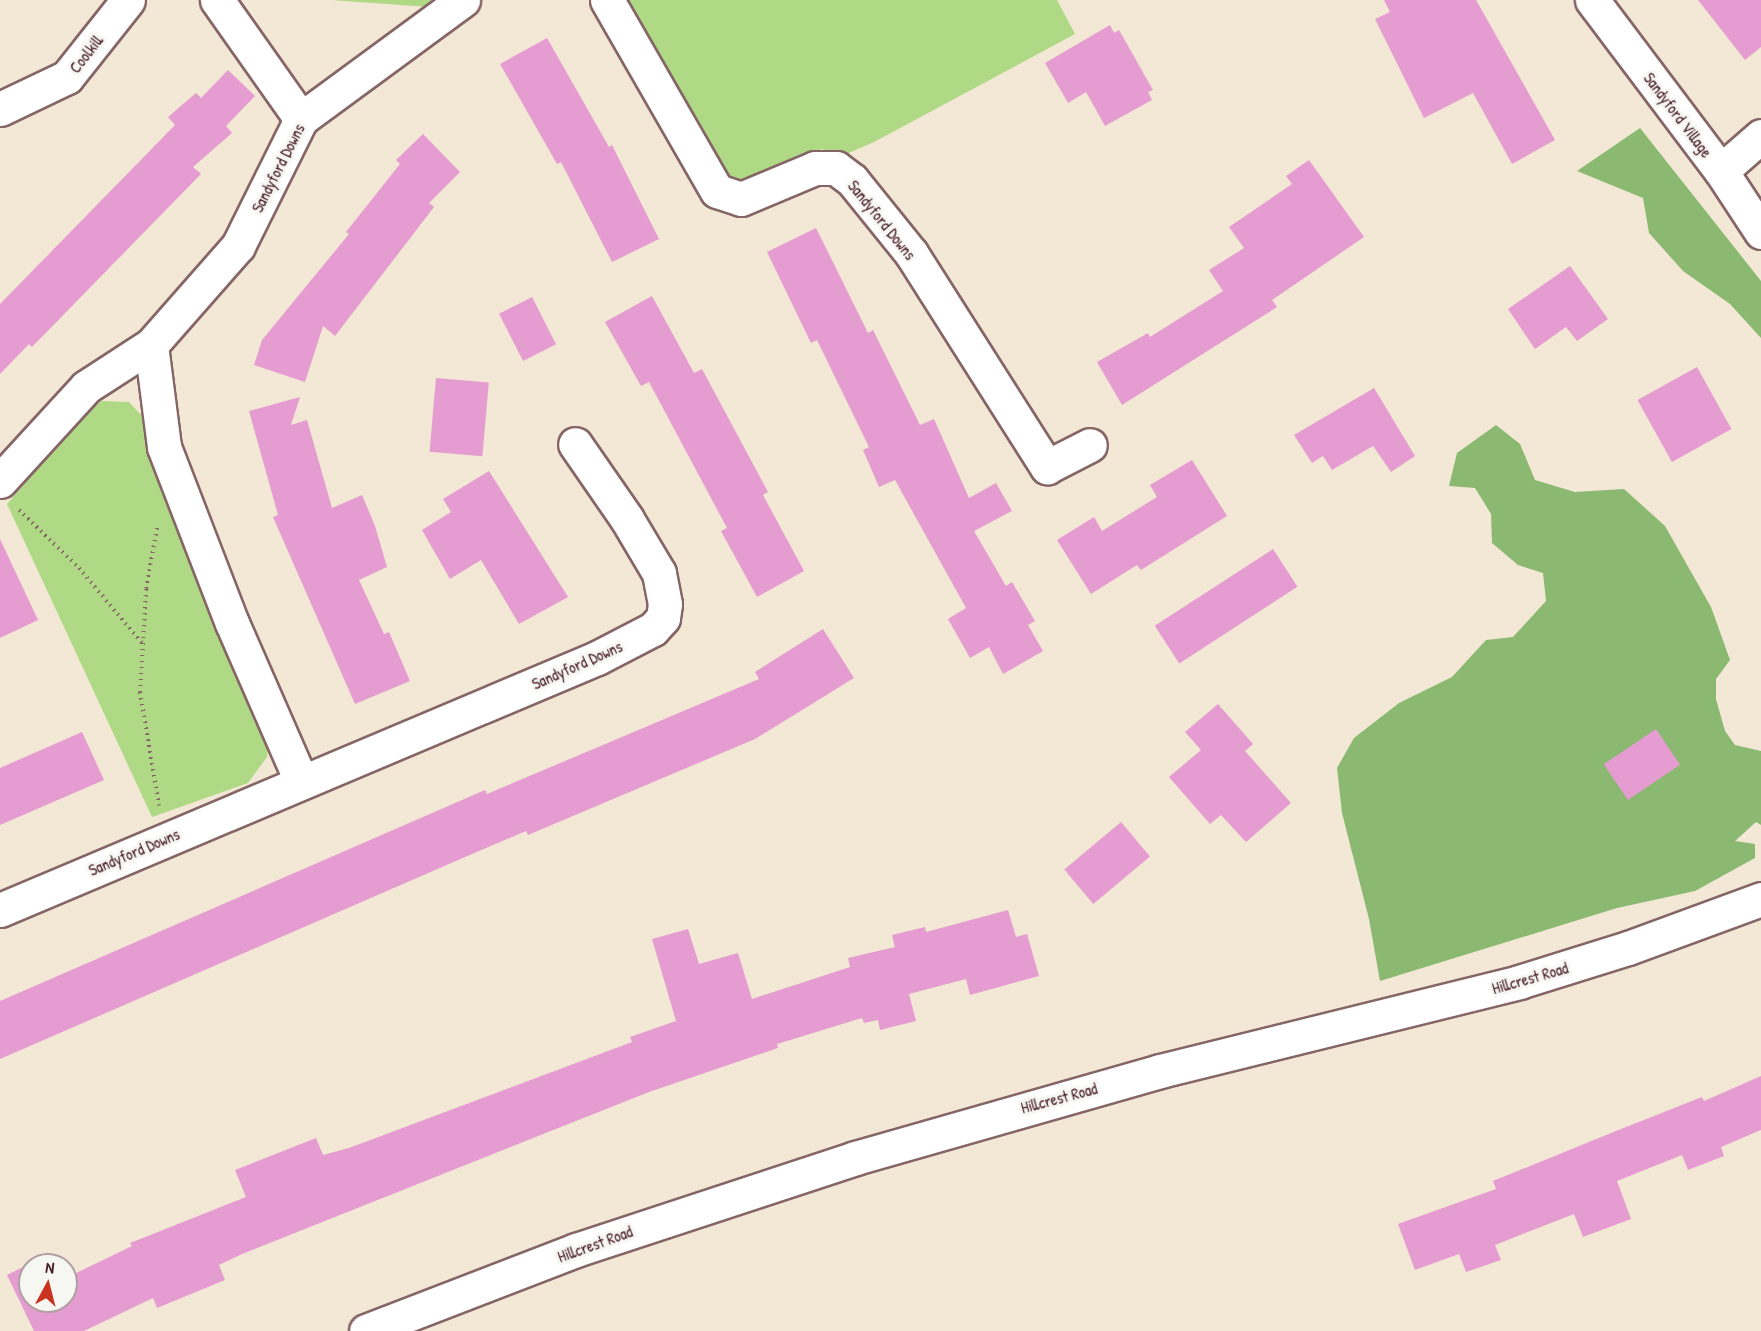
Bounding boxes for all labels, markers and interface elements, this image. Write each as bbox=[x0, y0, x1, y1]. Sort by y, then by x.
street label: Coolkill bbox=[65, 31, 107, 77]
street label: Sandyford Village bbox=[1640, 69, 1716, 161]
street label: Sandyford Downs bbox=[247, 120, 309, 216]
street label: Sandyford Downs bbox=[844, 176, 920, 264]
street label: Sandyford Downs bbox=[529, 637, 625, 693]
street label: Sandyford Downs bbox=[86, 824, 182, 880]
street label: Hillcrest Road bbox=[1490, 958, 1570, 998]
street label: Hillcrest Road bbox=[1019, 1079, 1099, 1117]
street label: Hillcrest Road bbox=[555, 1222, 635, 1266]
north arrow bbox=[18, 1253, 78, 1313]
text: N bbox=[44, 1256, 56, 1279]

